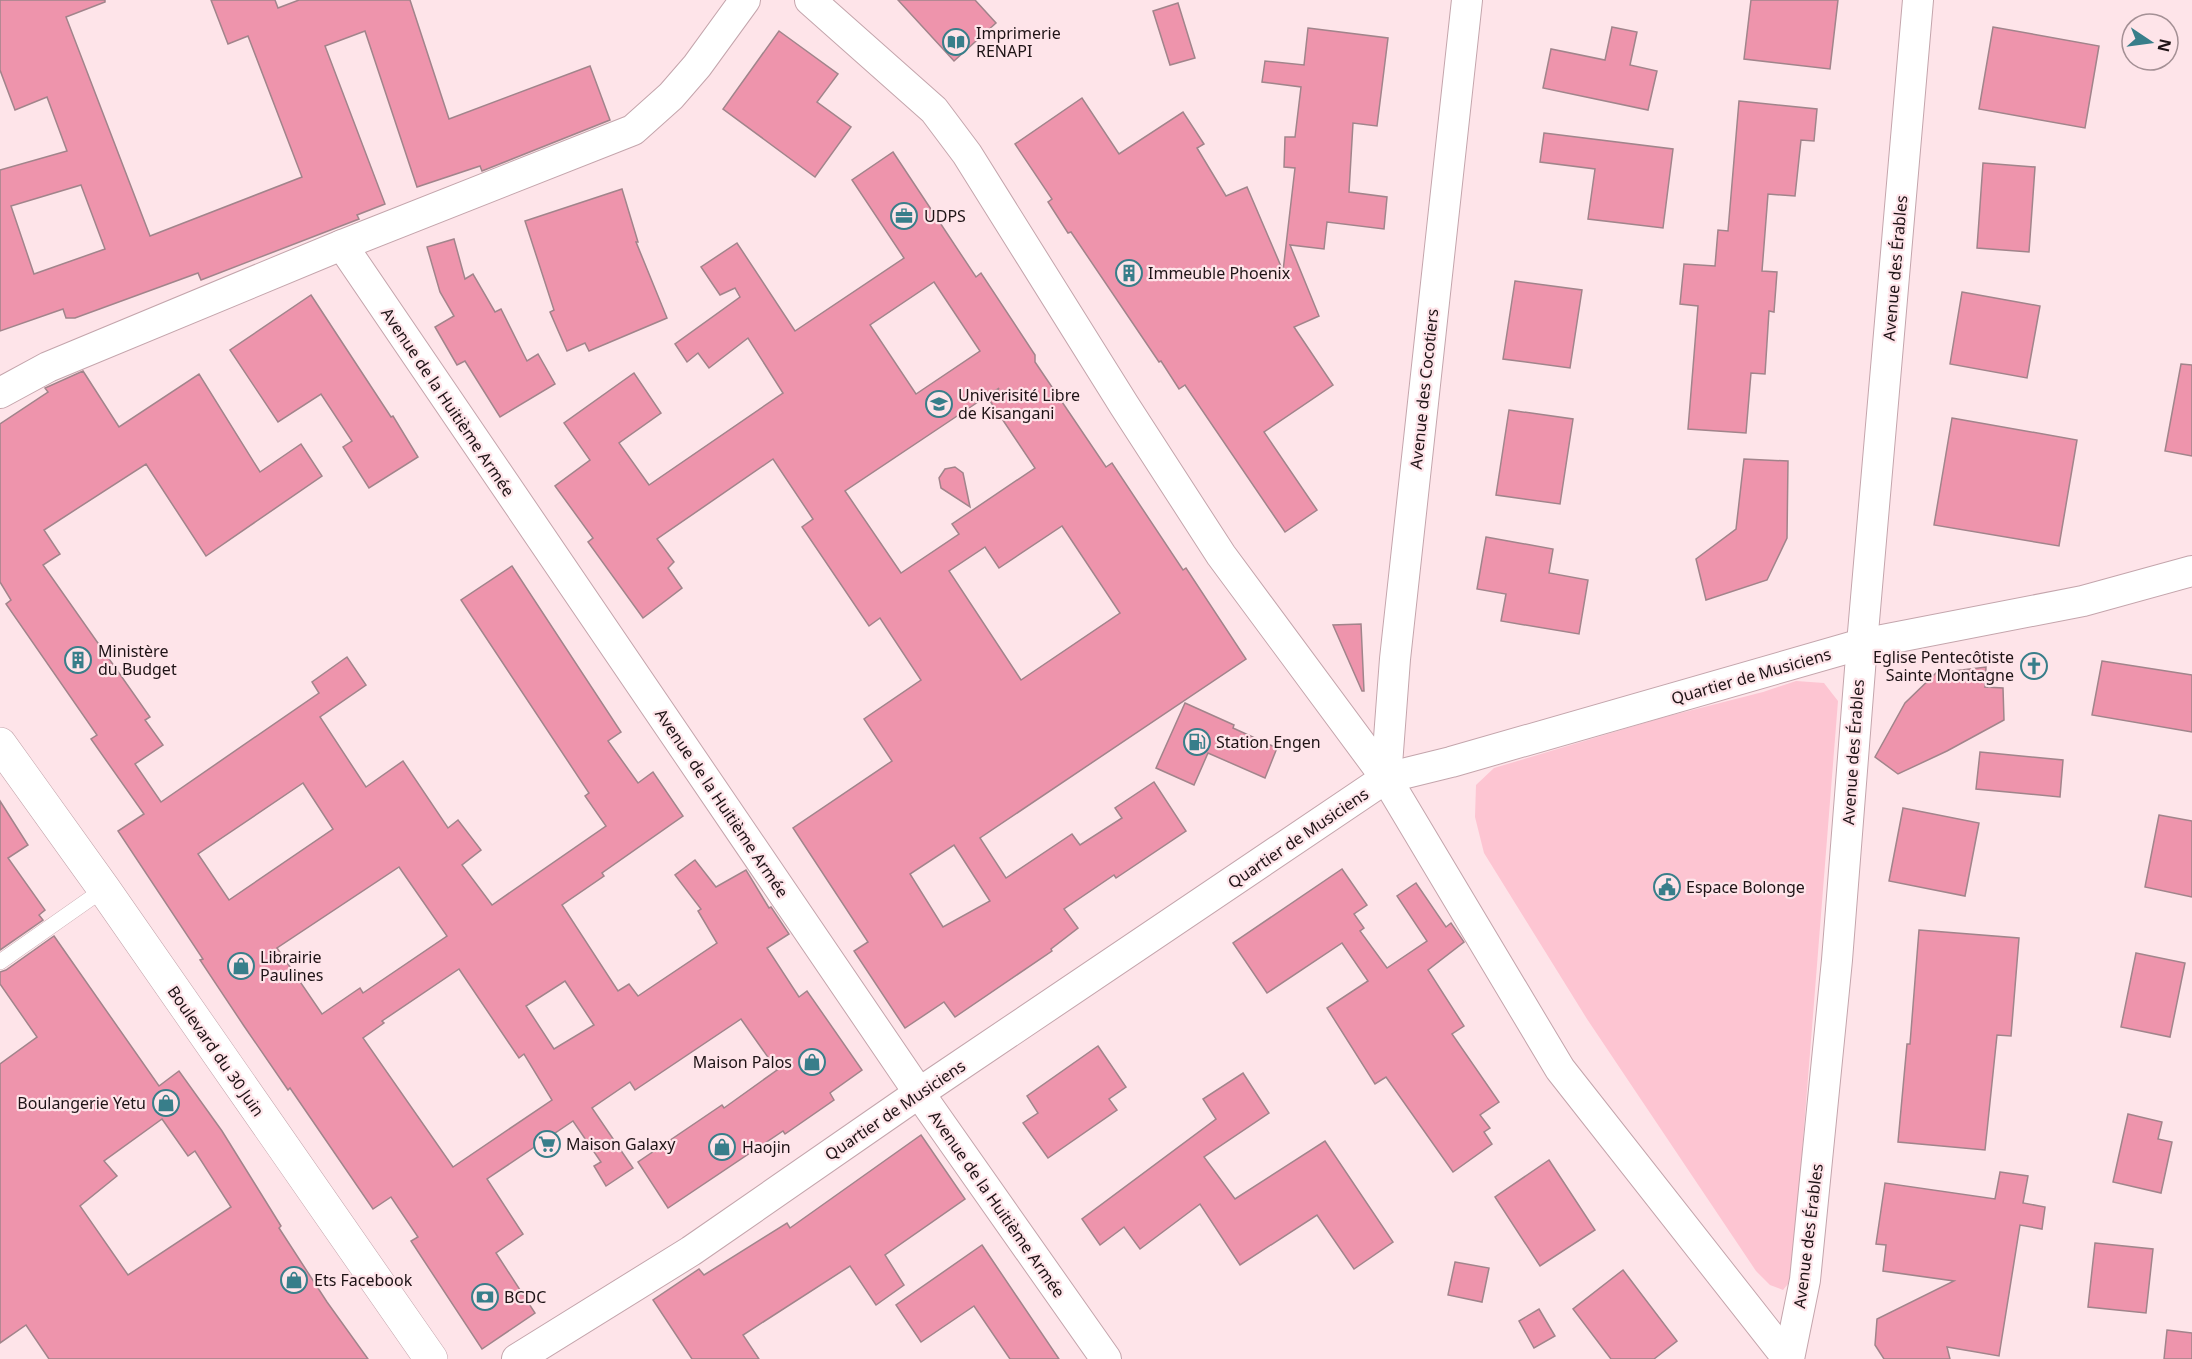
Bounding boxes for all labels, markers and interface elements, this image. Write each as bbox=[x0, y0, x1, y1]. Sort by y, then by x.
north arrow bbox=[2120, 12, 2180, 72]
place label: Imprimerie RENAPI bbox=[976, 22, 1061, 62]
library icon: Imprimerie RENAPI bbox=[941, 27, 971, 57]
text: N bbox=[2152, 37, 2177, 54]
street label: Avenue des Érables bbox=[1878, 194, 1912, 342]
office icon: UDPS bbox=[889, 201, 919, 231]
place label: UDPS bbox=[924, 205, 966, 227]
building icon: Immeuble Phoenix bbox=[1114, 258, 1144, 288]
place label: Immeuble Phoenix bbox=[1148, 262, 1291, 284]
street label: Avenue de la Huitième Armée bbox=[376, 303, 520, 501]
street label: Avenue des Cocotiers bbox=[1405, 308, 1443, 470]
place label: Univerisité Libre de Kisangani bbox=[958, 384, 1080, 424]
school or university icon: Univerisité Libre de Kisangani bbox=[924, 389, 954, 419]
place label: Ministère du Budget bbox=[98, 640, 177, 680]
street label: Quartier de Musiciens bbox=[1669, 643, 1833, 709]
building icon: Ministère du Budget bbox=[63, 645, 93, 675]
place label: Eglise Pentecôtiste Sainte Montagne bbox=[1873, 646, 2014, 686]
church icon: Eglise Pentecôtiste Sainte Montagne bbox=[2019, 651, 2049, 681]
street label: Avenue des Érables bbox=[1837, 678, 1869, 826]
street label: Avenue de la Huitième Armée bbox=[650, 704, 794, 902]
fuel station icon: Station Engen bbox=[1182, 727, 1212, 757]
place label: Station Engen bbox=[1216, 731, 1321, 753]
street label: Quartier de Musiciens bbox=[1223, 783, 1373, 893]
public building icon: Espace Bolonge bbox=[1652, 872, 1682, 902]
place label: Espace Bolonge bbox=[1686, 876, 1805, 898]
place label: Librairie Paulines bbox=[260, 946, 323, 986]
shop icon: Librairie Paulines bbox=[226, 951, 256, 981]
street label: Boulevard du 30 Juin bbox=[163, 981, 269, 1121]
shop icon: Maison Palos bbox=[797, 1047, 827, 1077]
place label: Maison Palos bbox=[693, 1051, 792, 1073]
street label: Quartier de Musiciens bbox=[820, 1055, 970, 1165]
shop icon: Boulangerie Yetu bbox=[151, 1088, 181, 1118]
place label: Boulangerie Yetu bbox=[17, 1092, 146, 1114]
street label: Avenue de la Huitième Armée bbox=[924, 1106, 1070, 1302]
supermarket icon: Maison Galaxy bbox=[532, 1129, 562, 1159]
shop icon: Haojin bbox=[707, 1132, 737, 1162]
place label: Maison Galaxy bbox=[566, 1133, 676, 1155]
place label: Haojin bbox=[742, 1136, 791, 1158]
street label: Avenue des Érables bbox=[1788, 1162, 1828, 1310]
shop icon: Ets Facebook bbox=[279, 1265, 309, 1295]
place label: Ets Facebook bbox=[314, 1269, 413, 1291]
bank icon: BCDC bbox=[470, 1282, 500, 1312]
place label: BCDC bbox=[504, 1286, 546, 1308]

